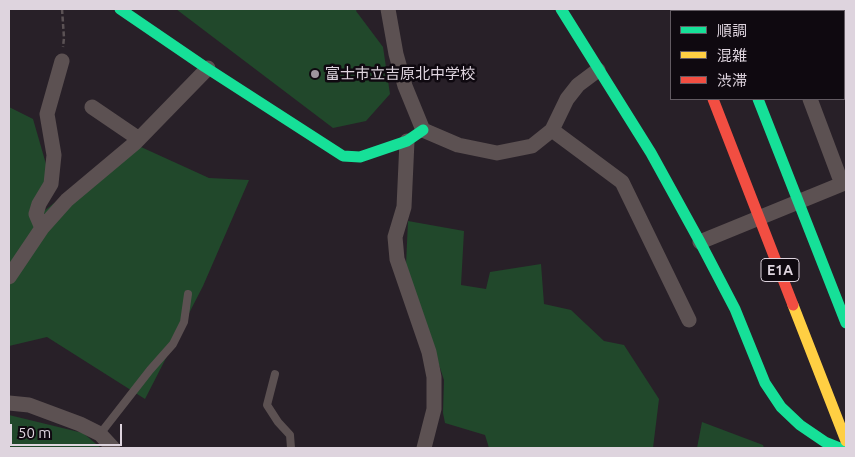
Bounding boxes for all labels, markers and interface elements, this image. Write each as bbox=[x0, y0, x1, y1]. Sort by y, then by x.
legend bbox=[670, 10, 845, 100]
text: 順調 bbox=[717, 22, 747, 39]
text: 混雑 bbox=[717, 47, 747, 64]
place label: 富士市立吉原北中学校 bbox=[325, 65, 475, 83]
marker: 富士市立吉原北中学校 bbox=[309, 68, 321, 80]
text: 渋滞 bbox=[717, 72, 747, 89]
road number: E1A bbox=[761, 258, 799, 282]
scale bar bbox=[12, 414, 125, 446]
text: 50 m bbox=[18, 424, 51, 441]

